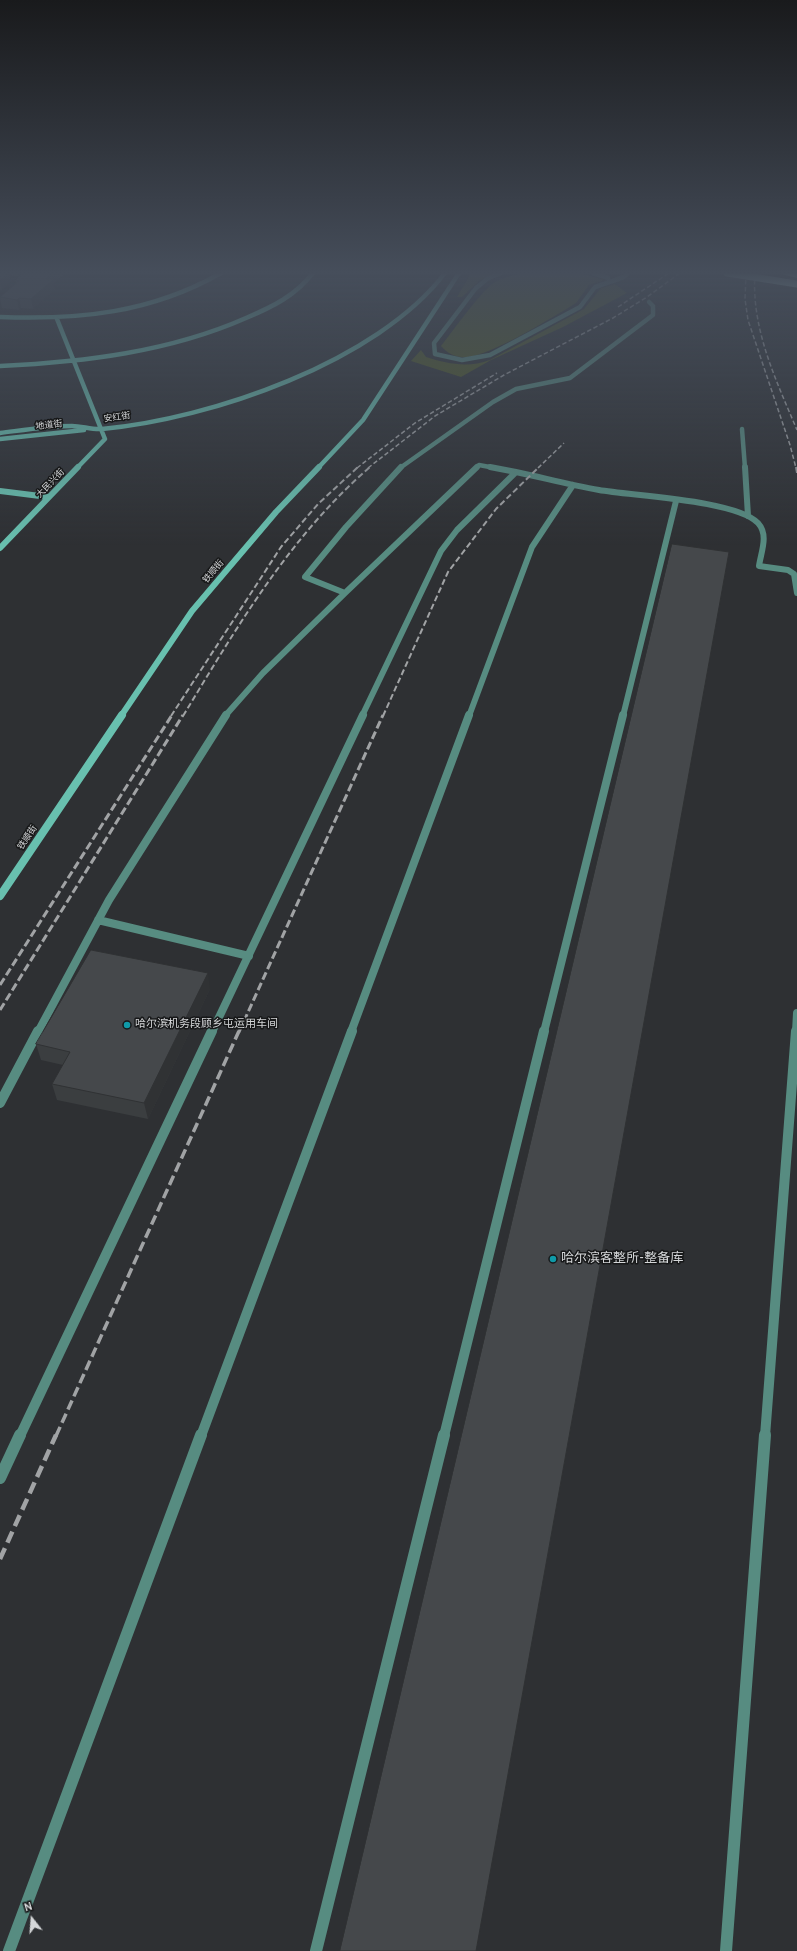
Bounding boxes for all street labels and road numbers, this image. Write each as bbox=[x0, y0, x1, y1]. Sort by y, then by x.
street label: 安红街 bbox=[103, 411, 131, 425]
street label: 地道街 bbox=[35, 419, 63, 433]
street label: 大民兴街 bbox=[35, 467, 67, 501]
street label: 铁顺街 bbox=[201, 558, 227, 586]
street label: 铁顺街 bbox=[16, 824, 40, 852]

